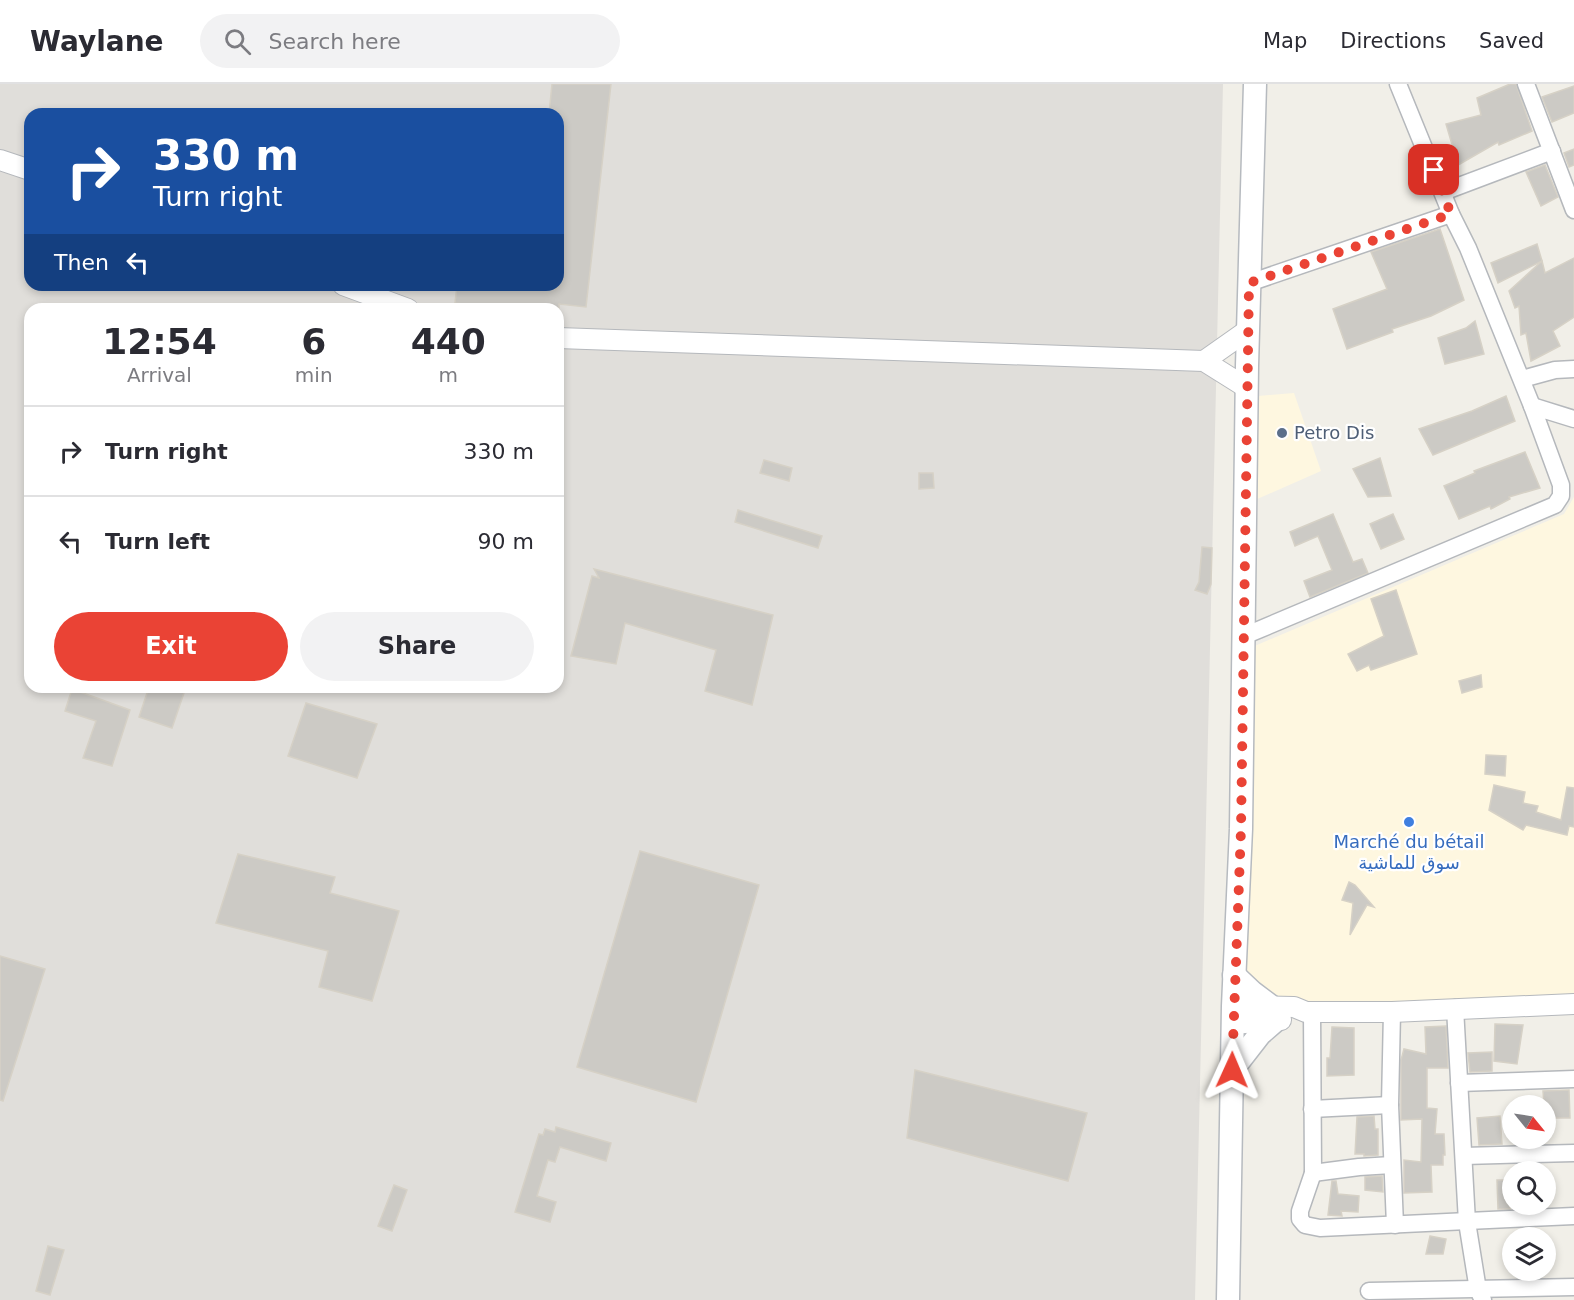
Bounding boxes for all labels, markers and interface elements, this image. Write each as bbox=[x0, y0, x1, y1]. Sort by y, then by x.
search box bbox=[200, 14, 620, 68]
text: Waylane bbox=[30, 25, 164, 58]
icon: search bbox=[221, 25, 254, 58]
text: Search here bbox=[269, 29, 401, 54]
text: Map bbox=[1263, 29, 1307, 53]
text: Directions bbox=[1340, 29, 1446, 53]
text: Saved bbox=[1479, 29, 1544, 53]
text: 330 m bbox=[153, 131, 299, 180]
icon: right bbox=[54, 132, 132, 210]
pin bbox=[1408, 144, 1459, 195]
icon: arrive bbox=[1417, 153, 1450, 186]
text: Turn right bbox=[153, 181, 282, 212]
icon: left bbox=[121, 246, 154, 279]
text: Then bbox=[54, 250, 109, 275]
text: 12:54 bbox=[102, 321, 217, 362]
text: 6 bbox=[301, 321, 326, 362]
text: 440 bbox=[411, 321, 486, 362]
text: Arrival bbox=[127, 363, 192, 387]
text: min bbox=[295, 363, 333, 387]
text: m bbox=[439, 363, 458, 387]
place label: Petro Dis bbox=[1294, 422, 1374, 443]
marker: Petro Dis bbox=[1275, 426, 1289, 440]
icon: right bbox=[54, 435, 87, 468]
text: Turn right bbox=[105, 439, 228, 464]
text: 330 m bbox=[464, 439, 534, 464]
icon: left bbox=[54, 525, 87, 558]
text: Turn left bbox=[105, 529, 210, 554]
text: 90 m bbox=[478, 529, 534, 554]
button: Exit bbox=[54, 612, 288, 681]
button: Share bbox=[300, 612, 534, 681]
marker: Marché du bétail سوق للماشية bbox=[1402, 815, 1416, 829]
place label: Marché du bétail سوق للماشية bbox=[1334, 831, 1484, 874]
position arrow bbox=[1200, 1038, 1264, 1102]
north arrow bbox=[1502, 1095, 1556, 1149]
map controls bbox=[1502, 1095, 1556, 1281]
button: search bbox=[1502, 1161, 1556, 1215]
button: layers bbox=[1502, 1227, 1556, 1281]

